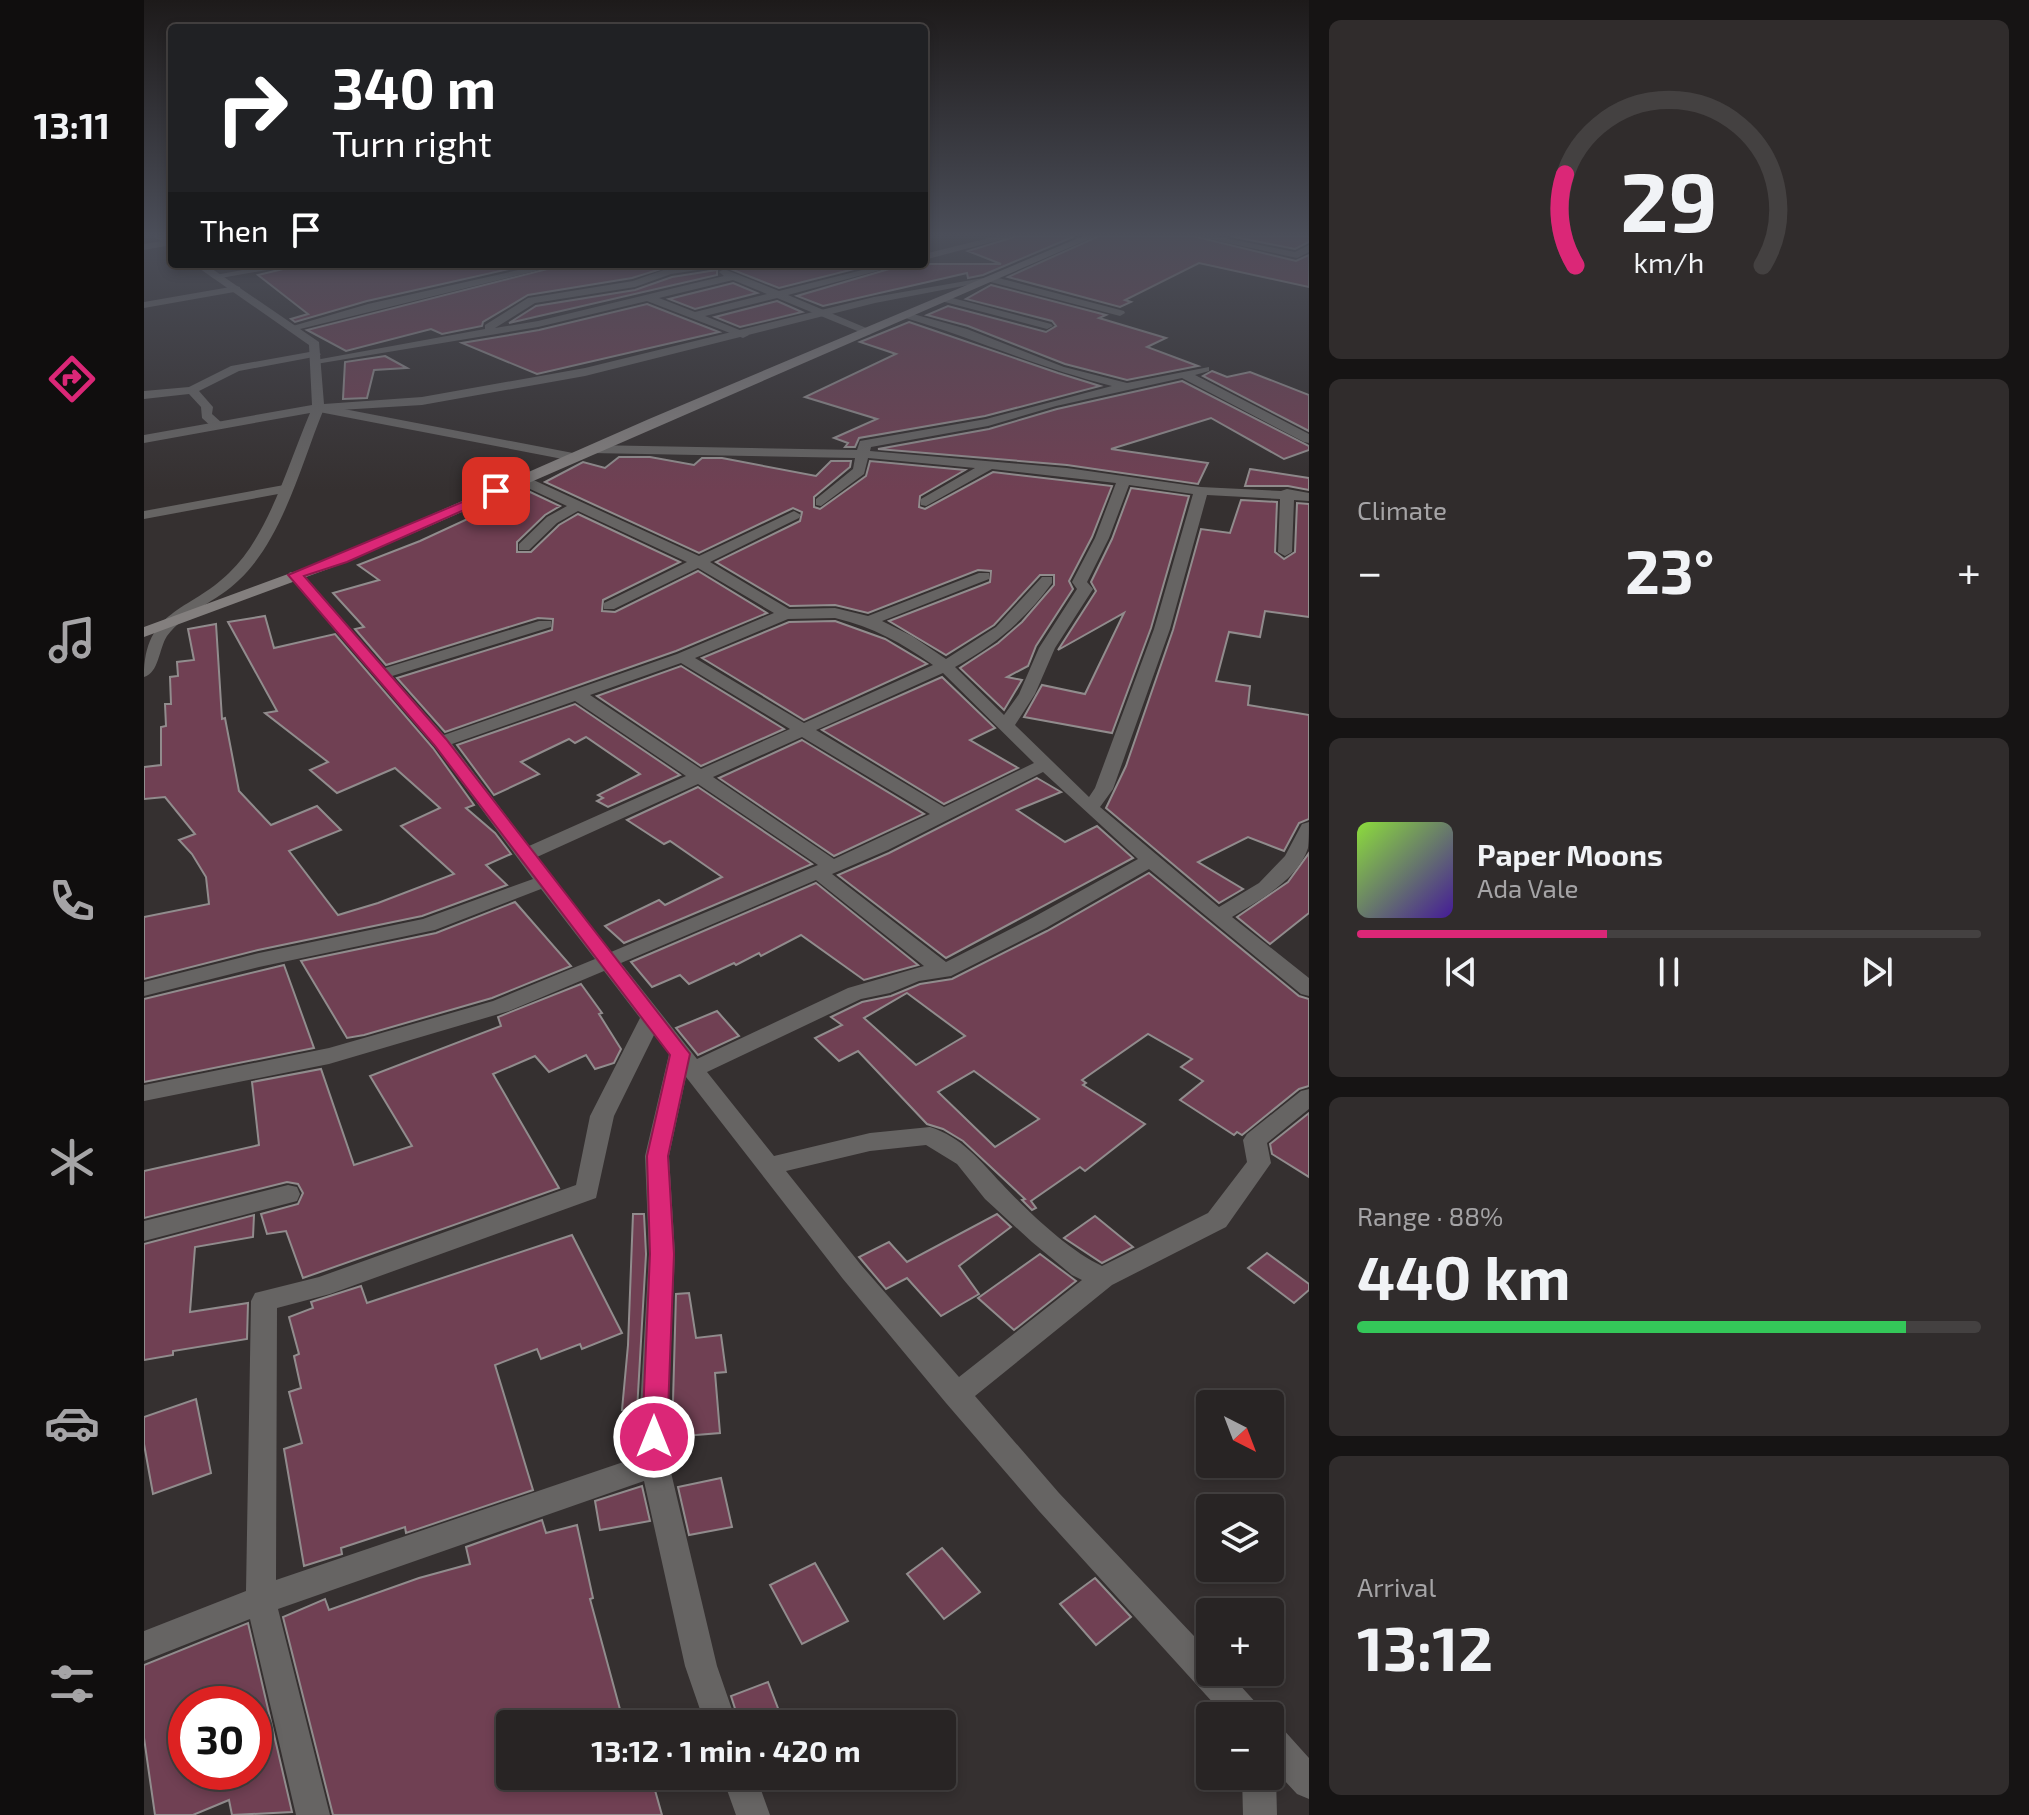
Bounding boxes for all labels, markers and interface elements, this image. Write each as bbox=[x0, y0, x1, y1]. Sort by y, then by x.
text: 340 m bbox=[332, 53, 496, 120]
icon: right bbox=[200, 56, 304, 160]
text: 13:11 bbox=[34, 103, 110, 146]
text: Turn right bbox=[332, 121, 492, 164]
text: 29 bbox=[1620, 148, 1718, 248]
icon: arrive bbox=[284, 208, 328, 252]
text: Then bbox=[200, 212, 268, 248]
text: km/h bbox=[1634, 244, 1704, 279]
icon: directions bbox=[44, 351, 100, 407]
pin bbox=[462, 457, 530, 525]
icon: arrive bbox=[474, 469, 518, 513]
text: Climate bbox=[1357, 494, 1447, 525]
text: 23° bbox=[1625, 534, 1715, 606]
text: − bbox=[1357, 544, 1383, 597]
text: + bbox=[1957, 544, 1981, 597]
icon: music bbox=[44, 612, 100, 668]
text: Paper Moons bbox=[1477, 836, 1663, 872]
text: Ada Vale bbox=[1477, 872, 1579, 903]
icon: phone bbox=[44, 873, 100, 929]
icon: previous bbox=[1439, 950, 1483, 994]
icon: pause bbox=[1647, 950, 1691, 994]
icon: next bbox=[1855, 950, 1899, 994]
icon: climate bbox=[44, 1134, 100, 1190]
text: Range · 88% bbox=[1357, 1200, 1503, 1231]
text: 440 km bbox=[1357, 1240, 1571, 1312]
north arrow bbox=[1196, 1390, 1284, 1478]
map controls bbox=[1196, 1390, 1284, 1790]
icon: car bbox=[44, 1395, 100, 1451]
position arrow bbox=[612, 1395, 696, 1479]
button: layers bbox=[1196, 1494, 1284, 1582]
text: Arrival bbox=[1357, 1571, 1436, 1602]
button: + bbox=[1196, 1598, 1284, 1686]
text: 13:12 bbox=[1357, 1611, 1493, 1683]
icon: filters bbox=[44, 1656, 100, 1712]
speed limit sign: 30 bbox=[168, 1686, 272, 1790]
button: − bbox=[1196, 1702, 1284, 1790]
text: 13:12 · 1 min · 420 m bbox=[591, 1732, 861, 1768]

